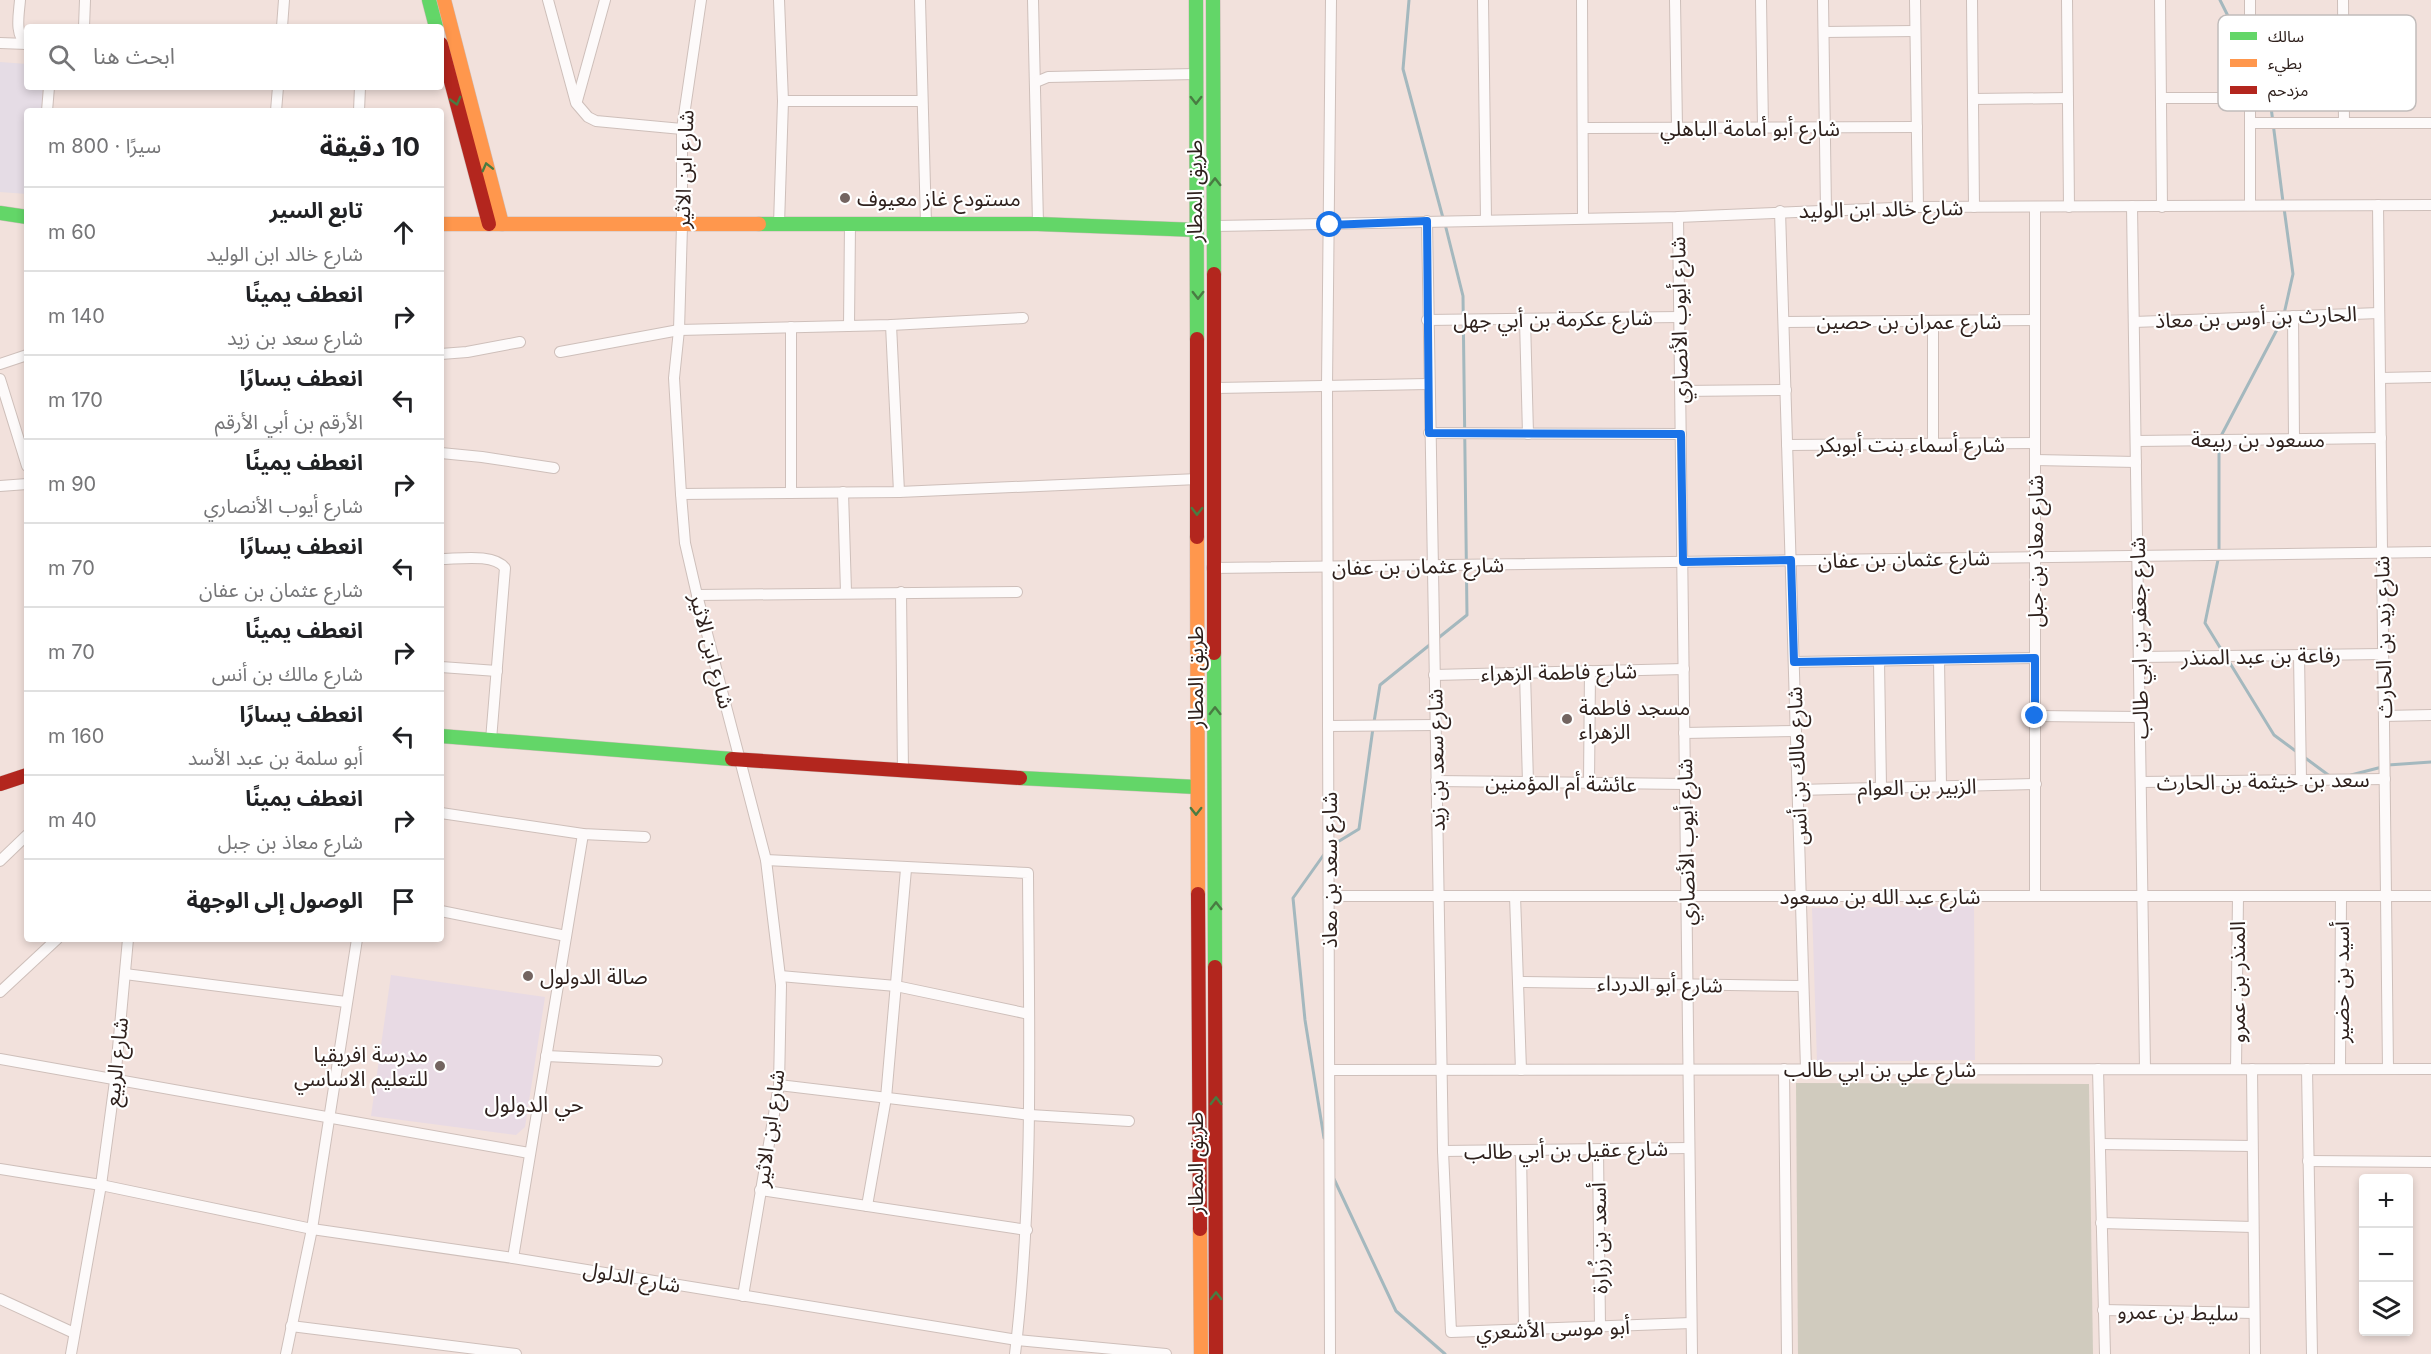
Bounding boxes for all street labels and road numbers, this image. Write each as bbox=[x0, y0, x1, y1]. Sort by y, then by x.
street label: شارع ابن الاثير bbox=[669, 109, 702, 230]
street label: شارع أبو أمامة الباهلي bbox=[1660, 116, 1840, 144]
street label: طريق المطار bbox=[1182, 140, 1208, 243]
street label: شارع خالد ابن الوليد bbox=[1799, 195, 1964, 226]
street label: شارع أيوب الأنصاري bbox=[1665, 236, 1697, 404]
street label: الحارث بن أوس بن معاذ bbox=[2155, 301, 2357, 333]
street label: شارع عكرمة بن أبي جهل bbox=[1453, 305, 1653, 337]
street label: شارع عمران بن حصين bbox=[1817, 309, 2001, 337]
street label: مسعود بن ربيعة bbox=[2191, 427, 2325, 452]
street label: شارع أسماء بنت أبوبكر bbox=[1816, 432, 2005, 460]
street label: شارع معاذ بن جبل bbox=[2023, 475, 2051, 627]
street label: شارع جعفر بن ابي طالب bbox=[2125, 537, 2157, 739]
street label: شارع عثمان بن عفان bbox=[1818, 545, 1990, 576]
street label: شارع عثمان بن عفان bbox=[1332, 552, 1504, 583]
street label: شارع زيد بن الحارث bbox=[2369, 555, 2400, 719]
street label: شارع ابن الاثير bbox=[681, 590, 739, 712]
street label: طريق المطار bbox=[1183, 626, 1209, 729]
street label: رفاعة بن عبد المنذر bbox=[2180, 642, 2341, 670]
street label: شارع فاطمة الزهراء bbox=[1481, 658, 1637, 689]
street label: شارع مالك بن أنس bbox=[1782, 686, 1815, 846]
street label: شارع سعد بن زيد bbox=[1422, 688, 1453, 832]
street label: شارع أيوب الأنصاري bbox=[1672, 758, 1704, 926]
street label: سعد بن خيثمة بن الحارث bbox=[2156, 767, 2370, 795]
street label: عائشة أم المؤمنين bbox=[1485, 769, 1637, 801]
street label: الزبير بن العوام bbox=[1857, 773, 1977, 805]
street label: شارع سعد بن معاذ bbox=[1317, 792, 1345, 948]
street label: شارع عبد الله بن مسعود bbox=[1779, 884, 1981, 912]
street label: المنذر بن عمرو bbox=[2225, 921, 2250, 1043]
street label: أسيد بن حضير bbox=[2329, 921, 2354, 1044]
street label: شارع أبو الدرداء bbox=[1597, 970, 1723, 1001]
street label: شارع الربيع bbox=[99, 1016, 136, 1108]
street label: شارع علي بن ابي طالب bbox=[1784, 1057, 1976, 1085]
street label: شارع ابن الاثير bbox=[748, 1068, 793, 1190]
street label: طريق المطار bbox=[1183, 1112, 1209, 1215]
street label: شارع عقيل بن أبي طالب bbox=[1464, 1136, 1668, 1168]
street label: أسعد بن زُرارة bbox=[1586, 1182, 1612, 1294]
street label: شارع الدلول bbox=[581, 1256, 683, 1301]
street label: سليط بن عمرو bbox=[2117, 1298, 2239, 1326]
street label: أبو موسى الأشعري bbox=[1476, 1314, 1631, 1348]

